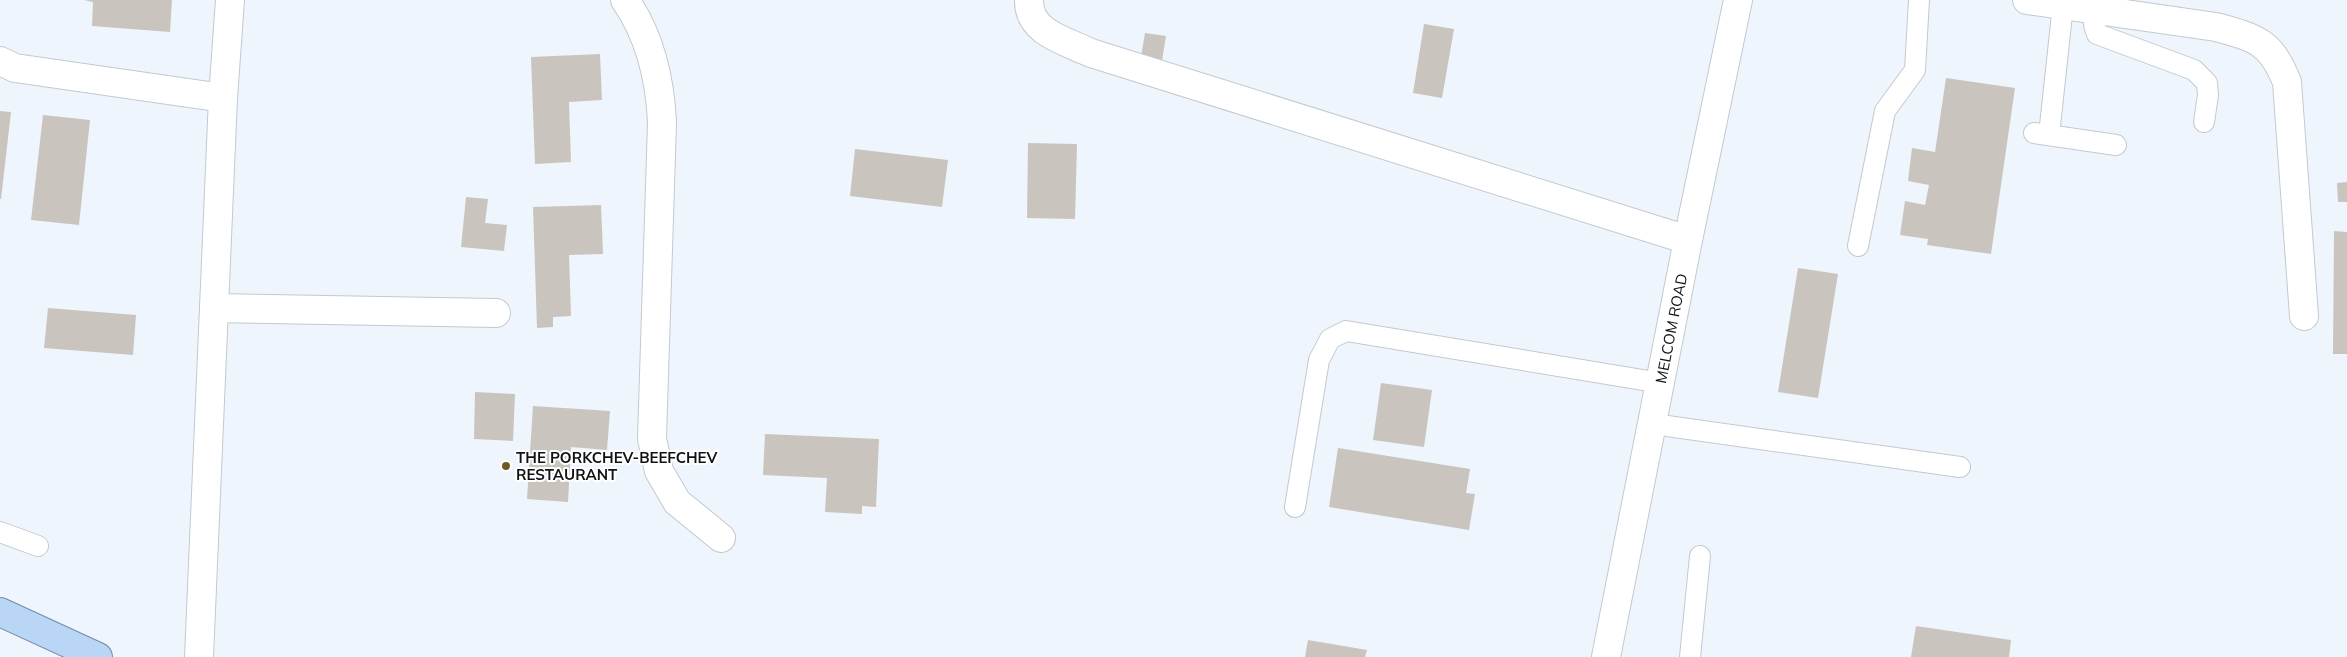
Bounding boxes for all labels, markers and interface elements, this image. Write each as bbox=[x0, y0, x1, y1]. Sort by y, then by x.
street label: MELCOM ROAD bbox=[1651, 272, 1691, 385]
place label: THE PORKCHEV-BEEFCHEV RESTAURANT bbox=[516, 448, 718, 484]
marker: THE PORKCHEV-BEEFCHEV RESTAURANT bbox=[500, 460, 512, 472]

